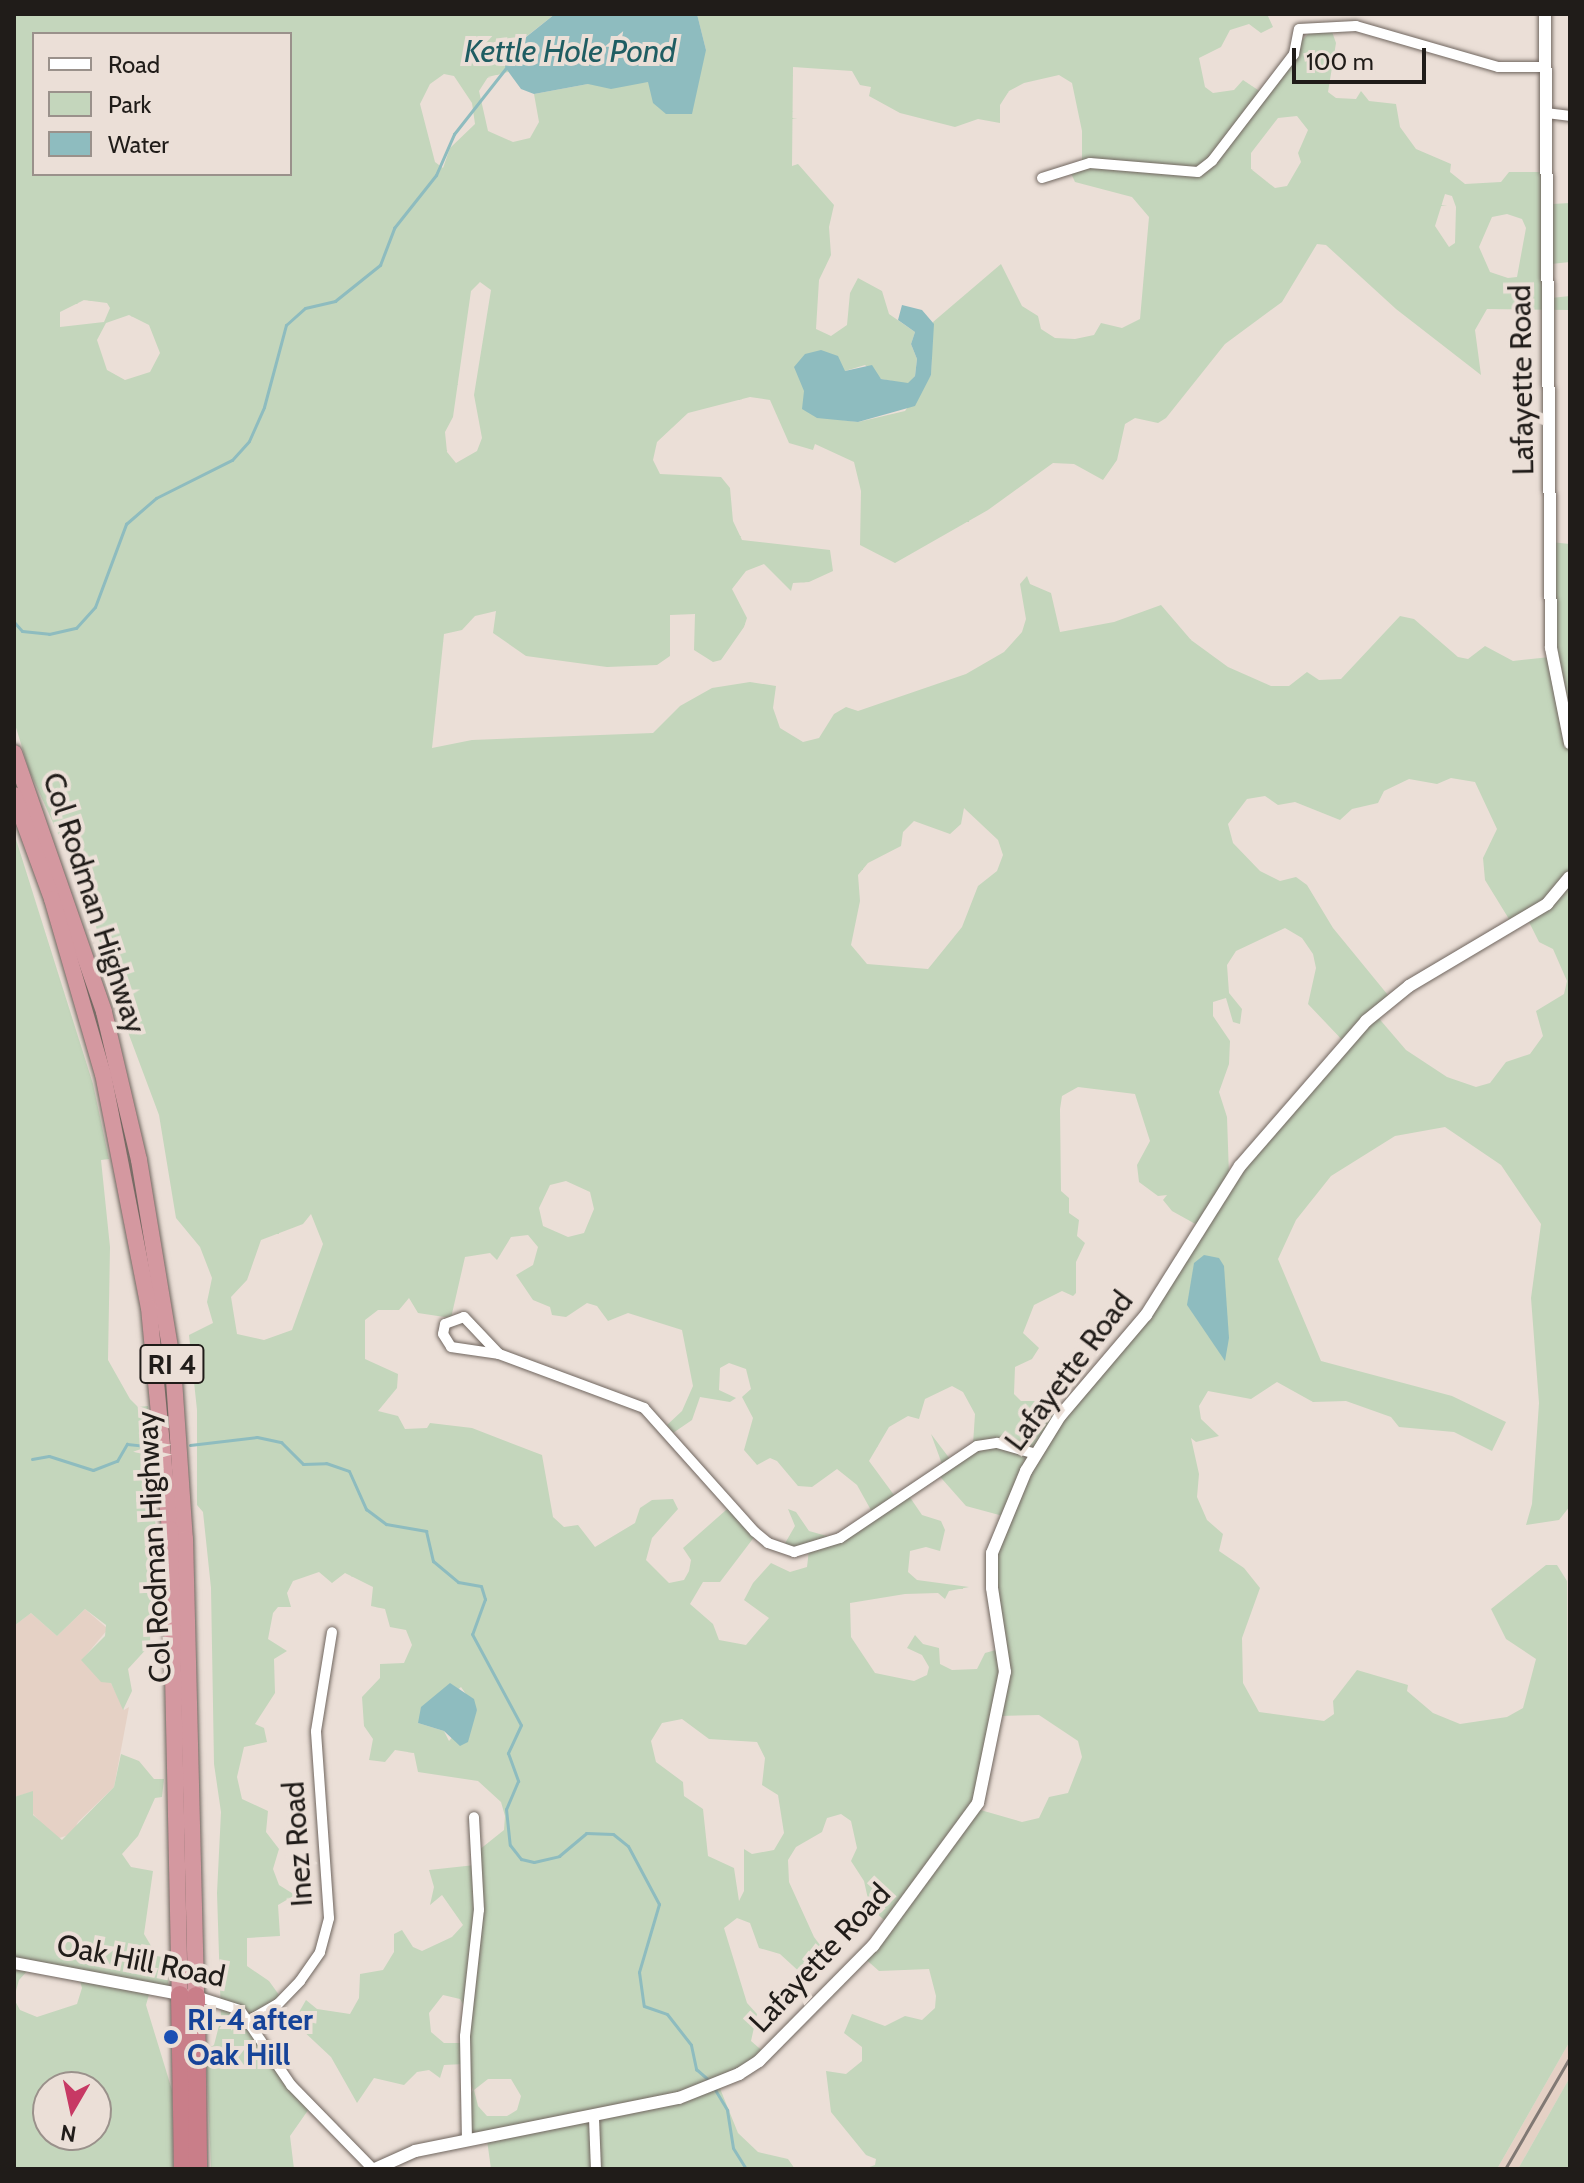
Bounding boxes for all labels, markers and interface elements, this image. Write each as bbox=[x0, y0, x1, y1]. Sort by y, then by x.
legend bbox=[32, 32, 292, 176]
water label: Kettle Hole Pond bbox=[464, 32, 676, 70]
scale bar bbox=[1296, 32, 1430, 82]
text: 100 m bbox=[1306, 47, 1374, 76]
text: Road bbox=[108, 50, 160, 79]
text: Park bbox=[108, 90, 151, 119]
text: Water bbox=[108, 130, 169, 159]
street label: Lafayette Road bbox=[1502, 285, 1542, 475]
street label: Col Rodman Highway bbox=[35, 768, 153, 1038]
street label: Lafayette Road bbox=[997, 1284, 1141, 1458]
road number: RI 4 bbox=[138, 1340, 206, 1388]
street label: Col Rodman Highway bbox=[129, 1410, 179, 1684]
street label: Inez Road bbox=[276, 1780, 320, 1908]
street label: Lafayette Road bbox=[742, 1876, 898, 2040]
street label: Oak Hill Road bbox=[54, 1927, 228, 1995]
place label: RI-4 after Oak Hill bbox=[187, 2002, 313, 2072]
marker: RI-4 after Oak Hill bbox=[162, 2028, 180, 2046]
north arrow bbox=[32, 2071, 112, 2151]
text: N bbox=[59, 2119, 78, 2148]

